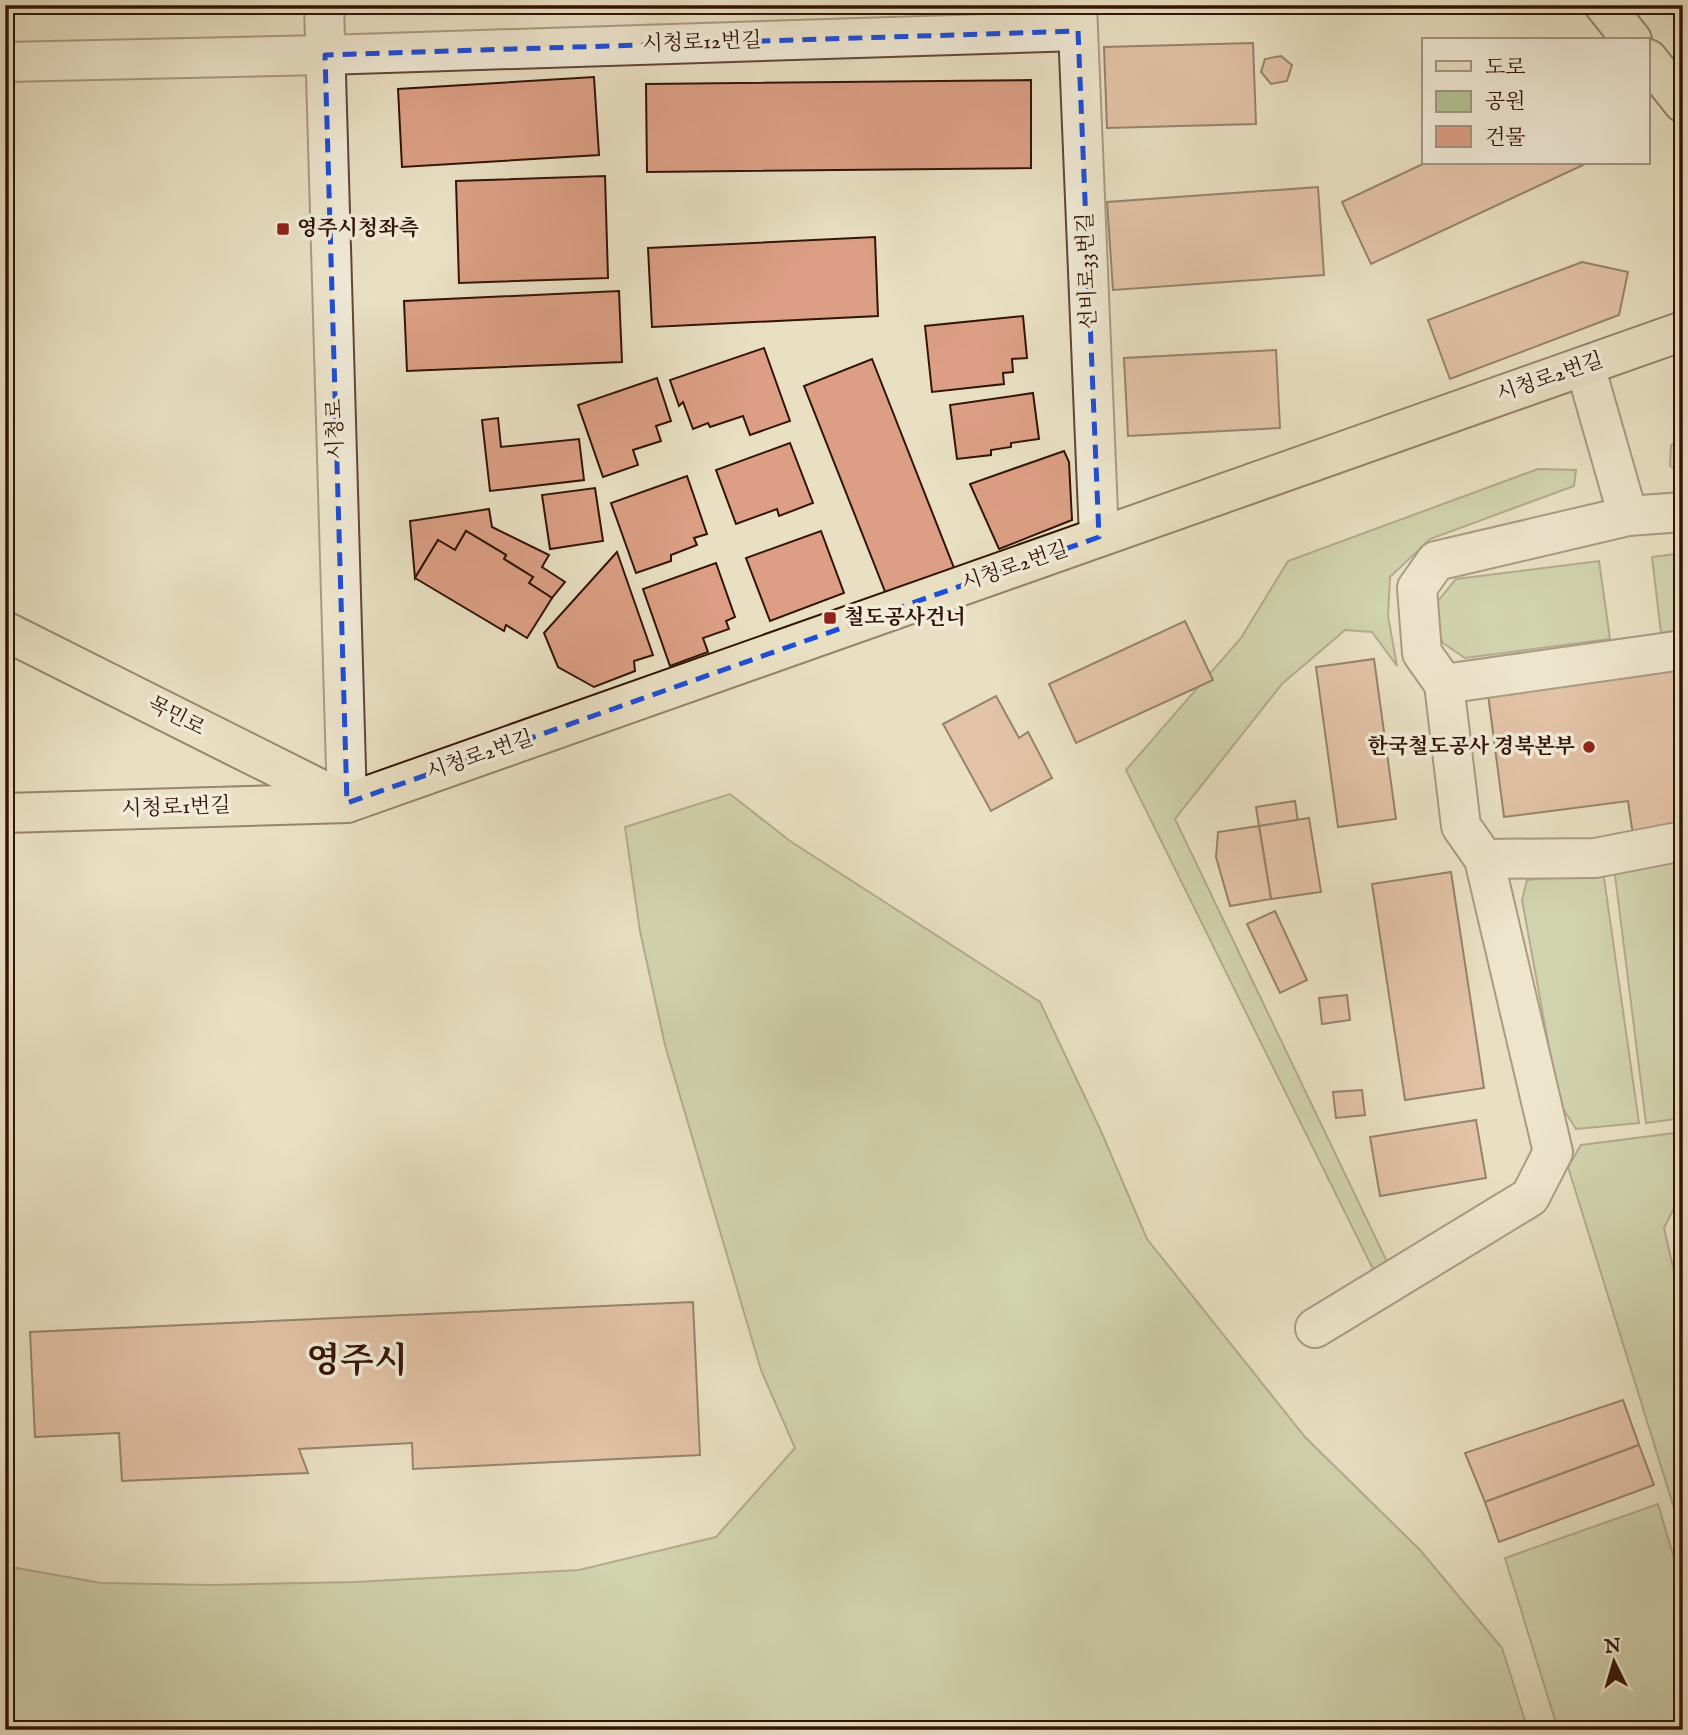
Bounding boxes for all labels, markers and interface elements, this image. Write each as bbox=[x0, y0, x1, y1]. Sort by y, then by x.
street label: 시청로12번길 bbox=[642, 27, 762, 59]
legend bbox=[1422, 38, 1650, 164]
text: 도로 bbox=[1485, 55, 1526, 82]
text: 공원 bbox=[1485, 89, 1526, 116]
text: 건물 bbox=[1485, 125, 1526, 152]
street label: 선비로33번길 bbox=[1072, 212, 1104, 330]
place label: 영주시청좌측 bbox=[297, 216, 419, 243]
marker: 영주시청좌측 bbox=[275, 221, 291, 237]
street label: 시청로2번길 bbox=[1493, 347, 1607, 409]
street label: 시청로 bbox=[321, 398, 351, 460]
street label: 시청로2번길 bbox=[958, 536, 1072, 598]
place label: 철도공사건너 bbox=[844, 605, 966, 632]
marker: 철도공사건너 bbox=[822, 610, 838, 626]
street label: 목민로 bbox=[143, 691, 209, 743]
street label: 시청로2번길 bbox=[423, 725, 537, 787]
place label: 한국철도공사 경북본부 bbox=[1368, 734, 1575, 761]
marker: 한국철도공사 경북본부 bbox=[1581, 739, 1597, 755]
street label: 시청로1번길 bbox=[121, 793, 231, 823]
district label: 영주시 bbox=[306, 1340, 408, 1385]
north arrow bbox=[1580, 1626, 1650, 1696]
text: N bbox=[1602, 1634, 1622, 1660]

